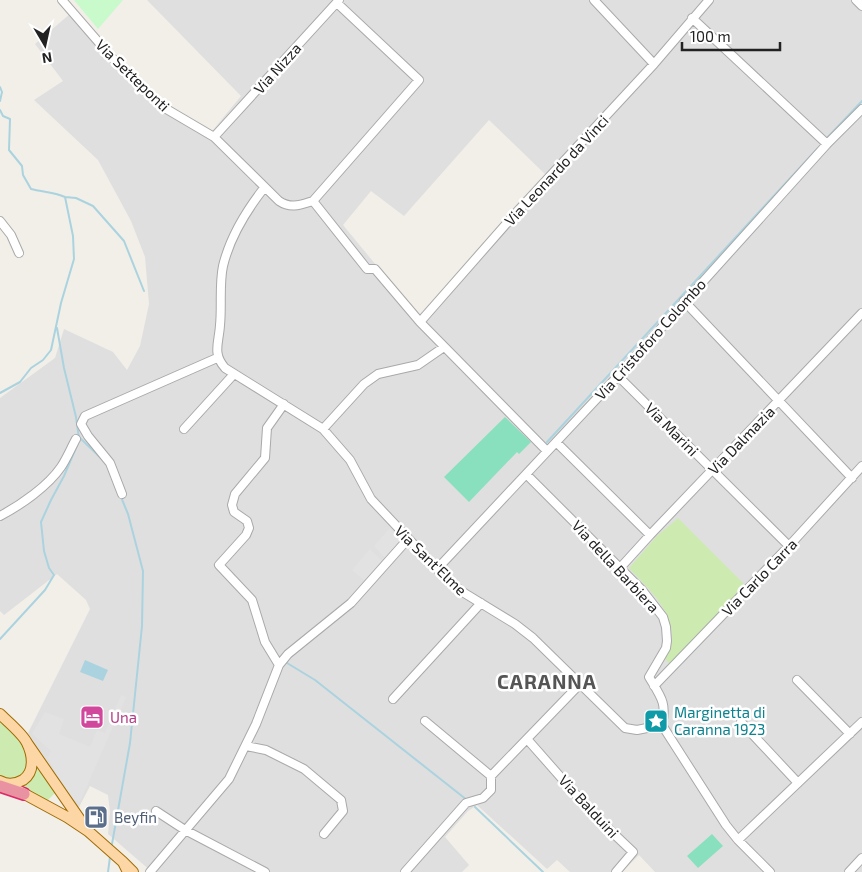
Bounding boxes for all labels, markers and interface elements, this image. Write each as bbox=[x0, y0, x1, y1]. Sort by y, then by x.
north arrow bbox=[20, 20, 70, 70]
scale bar bbox=[682, 20, 780, 52]
text: 100 m bbox=[690, 27, 731, 45]
street label: Via Setteponti bbox=[92, 35, 174, 115]
street label: Via Nizza bbox=[249, 39, 305, 97]
text: N bbox=[41, 49, 53, 68]
street label: Via Leonardo da Vinci bbox=[500, 111, 612, 229]
street label: Via Cristoforo Colombo bbox=[591, 275, 709, 403]
street label: Via Marini bbox=[642, 399, 702, 459]
street label: Via Dalmazia bbox=[704, 402, 778, 478]
street label: Via della Barbiera bbox=[569, 516, 663, 616]
street label: Via Sant'Elme bbox=[391, 521, 471, 599]
street label: Via Carlo Carra bbox=[718, 535, 800, 619]
district label: CARANNA bbox=[497, 669, 597, 693]
place label: Marginetta di Caranna 1923 bbox=[674, 703, 766, 738]
hotel icon: Una bbox=[79, 704, 105, 730]
place label: Una bbox=[110, 708, 137, 726]
place icon: Marginetta di Caranna 1923 bbox=[643, 708, 669, 734]
street label: Via Balduini bbox=[555, 771, 623, 841]
fuel station icon: Beyfin bbox=[83, 804, 109, 830]
place label: Beyfin bbox=[114, 808, 157, 826]

